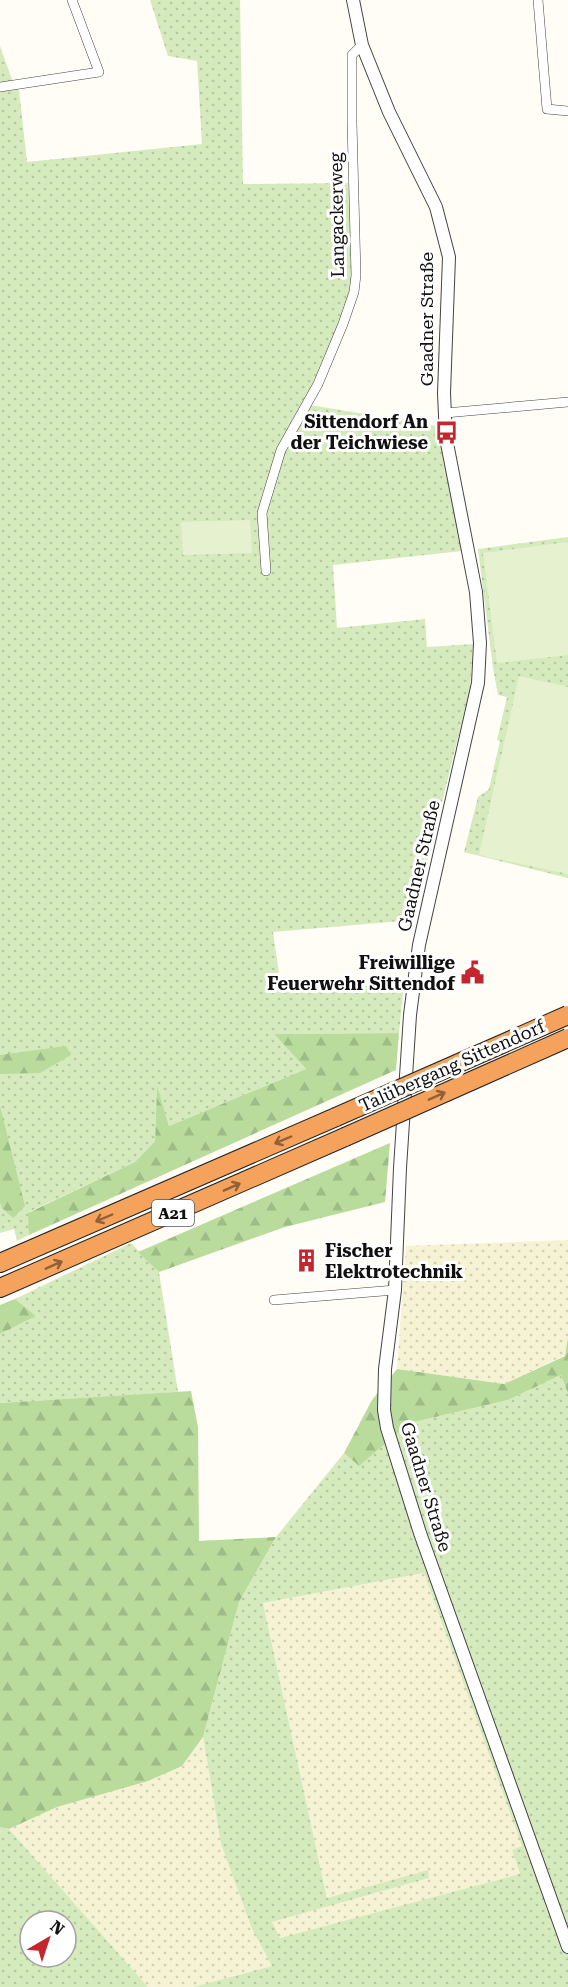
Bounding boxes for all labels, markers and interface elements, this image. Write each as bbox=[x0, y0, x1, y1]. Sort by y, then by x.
street label: Langackerweg bbox=[325, 151, 348, 278]
street label: Gaadner Straße bbox=[416, 252, 437, 386]
place label: Sittendorf An der Teichwiese bbox=[290, 411, 428, 453]
bus stop icon: Sittendorf An der Teichwiese bbox=[433, 419, 459, 445]
street label: Gaadner Straße bbox=[393, 798, 444, 934]
place label: Freiwillige Feuerwehr Sittendof bbox=[267, 952, 456, 994]
public building icon: Freiwillige Feuerwehr Sittendof bbox=[460, 960, 486, 986]
street label: Talübergang Sittendorf bbox=[356, 1015, 549, 1116]
one-way arrow bbox=[427, 1090, 445, 1102]
one-way arrow bbox=[274, 1135, 292, 1147]
one-way arrow bbox=[223, 1180, 241, 1192]
road number: A21 bbox=[152, 1200, 194, 1226]
one-way arrow bbox=[95, 1213, 114, 1224]
place label: Fischer Elektrotechnik bbox=[325, 1240, 464, 1282]
building icon: Fischer Elektrotechnik bbox=[294, 1248, 320, 1274]
one-way arrow bbox=[44, 1259, 62, 1270]
street label: Gaadner Straße bbox=[397, 1420, 456, 1554]
north arrow bbox=[18, 1909, 78, 1969]
text: N bbox=[46, 1916, 68, 1939]

